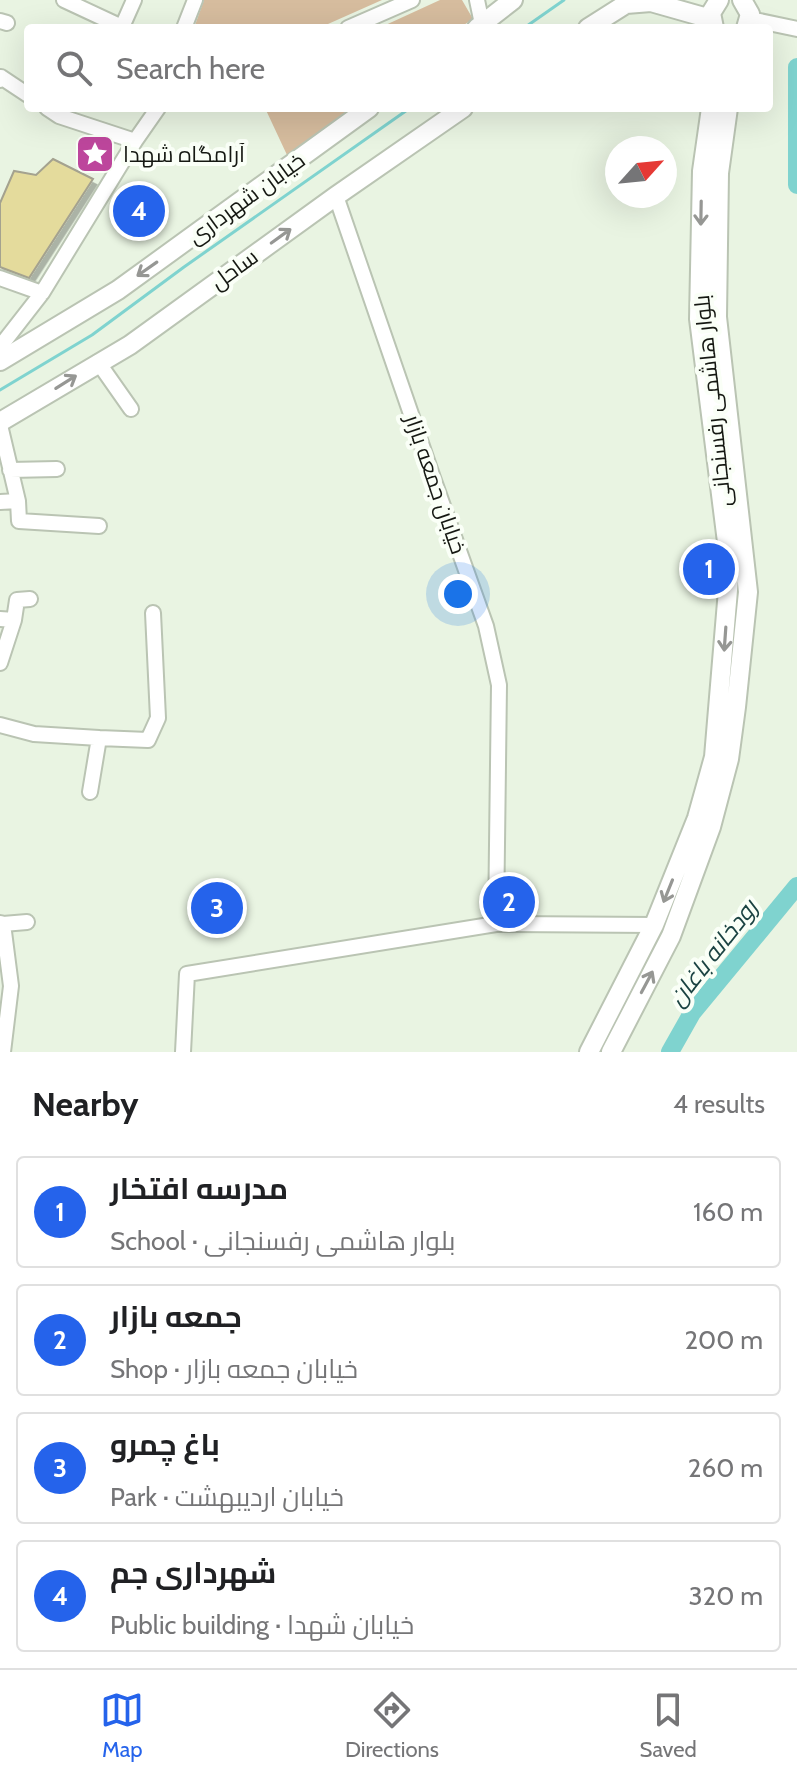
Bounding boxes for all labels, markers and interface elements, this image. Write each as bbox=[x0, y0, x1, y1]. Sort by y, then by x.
search box bbox=[24, 24, 773, 112]
icon: search bbox=[52, 46, 96, 90]
text: Search here bbox=[116, 50, 265, 87]
place icon: آرامگاه شهدا bbox=[74, 133, 116, 175]
north arrow bbox=[605, 136, 677, 208]
place label: آرامگاه شهدا bbox=[123, 141, 245, 168]
street label: خیابان شهرداری bbox=[182, 147, 310, 250]
pin: 4 bbox=[113, 181, 165, 241]
one-way arrow bbox=[694, 199, 709, 226]
one-way arrow bbox=[270, 227, 291, 244]
street label: ساحل bbox=[205, 243, 263, 296]
one-way arrow bbox=[137, 261, 159, 277]
street label: بلوار هاشمی رفسنجانی bbox=[688, 294, 737, 508]
one-way arrow bbox=[54, 373, 77, 389]
street label: خیابان جمعه بازار bbox=[398, 409, 472, 557]
pin: 1 bbox=[683, 539, 735, 599]
your location bbox=[438, 574, 478, 614]
one-way arrow bbox=[717, 625, 732, 652]
pin: 2 bbox=[483, 872, 535, 932]
pin: 3 bbox=[191, 878, 243, 938]
one-way arrow bbox=[659, 878, 674, 903]
water label: رودخانه باغان bbox=[662, 892, 764, 1012]
one-way arrow bbox=[639, 971, 655, 995]
text: Nearby bbox=[32, 1083, 139, 1125]
text: 4 results bbox=[673, 1088, 765, 1120]
text: مدرسه افتخار bbox=[110, 1170, 288, 1207]
text: 1 bbox=[55, 1196, 65, 1228]
text: 160 m bbox=[693, 1196, 763, 1228]
text: School · بلوار هاشمی رفسنجانی bbox=[110, 1225, 456, 1257]
text: جمعه بازار bbox=[110, 1298, 242, 1335]
text: 2 bbox=[53, 1324, 67, 1356]
text: 200 m bbox=[684, 1324, 763, 1356]
text: Shop · خیابان جمعه بازار bbox=[110, 1353, 358, 1385]
text: باغ چمرو bbox=[110, 1426, 220, 1463]
text: 3 bbox=[53, 1452, 67, 1484]
text: 260 m bbox=[688, 1452, 763, 1484]
text: Park · خیابان اردیبهشت bbox=[110, 1481, 344, 1513]
text: شهرداری جم bbox=[110, 1554, 276, 1591]
text: 4 bbox=[52, 1580, 68, 1612]
text: 320 m bbox=[689, 1580, 763, 1612]
text: Public building · خیابان شهدا bbox=[110, 1609, 414, 1641]
tab: Map bbox=[100, 1688, 144, 1763]
tab: Directions bbox=[345, 1688, 439, 1763]
tab: Saved bbox=[640, 1688, 697, 1763]

